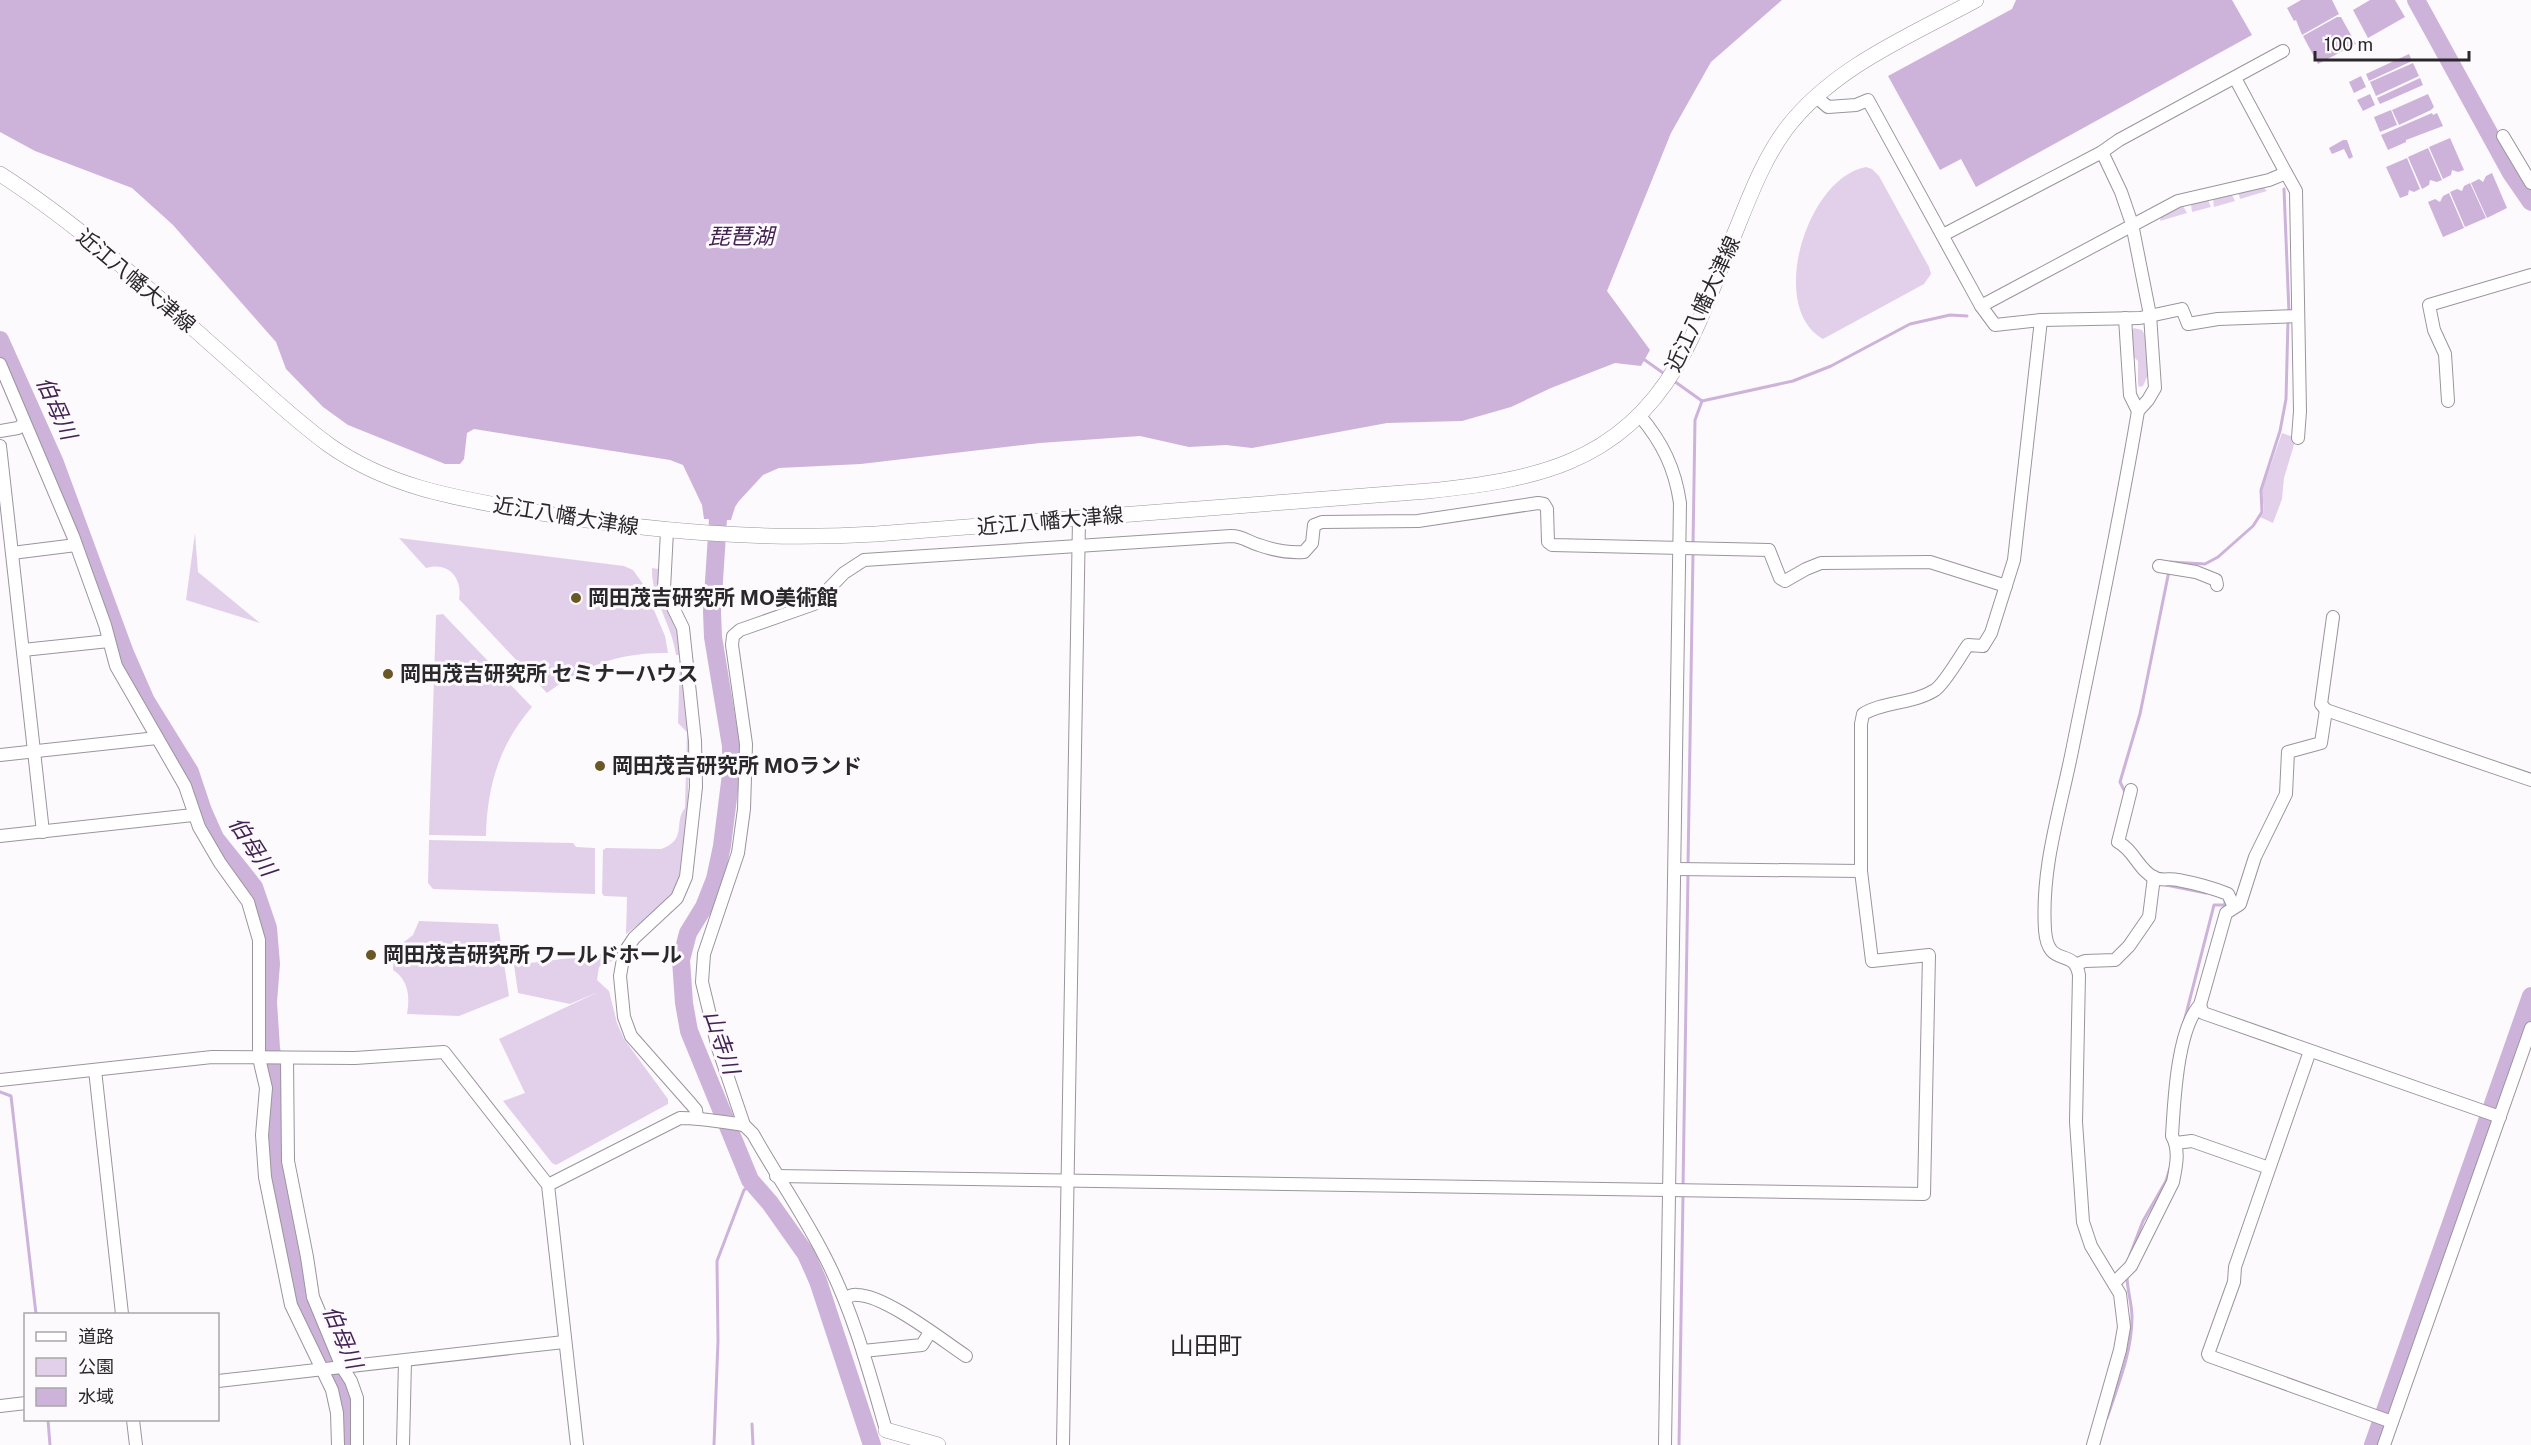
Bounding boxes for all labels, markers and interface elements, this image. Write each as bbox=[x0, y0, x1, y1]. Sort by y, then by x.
scale bar bbox=[2315, 24, 2470, 62]
text: 100 m bbox=[2324, 34, 2373, 55]
water label: 琵琶湖 bbox=[708, 223, 777, 249]
street label: 近江八幡大津線 bbox=[72, 224, 201, 337]
street label: 近江八幡大津線 bbox=[1660, 232, 1745, 376]
water label: 伯母川 bbox=[32, 373, 83, 445]
street label: 近江八幡大津線 bbox=[492, 492, 641, 539]
street label: 近江八幡大津線 bbox=[976, 502, 1124, 539]
place label: 岡田茂吉研究所 MO美術館 bbox=[588, 585, 838, 610]
marker: 岡田茂吉研究所 MO美術館 bbox=[569, 591, 583, 605]
place label: 岡田茂吉研究所 セミナーハウス bbox=[400, 661, 698, 686]
marker: 岡田茂吉研究所 セミナーハウス bbox=[381, 667, 395, 681]
place label: 岡田茂吉研究所 MOランド bbox=[612, 753, 862, 778]
marker: 岡田茂吉研究所 MOランド bbox=[593, 759, 607, 773]
water label: 伯母川 bbox=[224, 811, 283, 882]
place label: 岡田茂吉研究所 ワールドホール bbox=[383, 942, 682, 967]
marker: 岡田茂吉研究所 ワールドホール bbox=[364, 948, 378, 962]
water label: 山寺川 bbox=[699, 1007, 746, 1079]
water label: 伯母川 bbox=[318, 1302, 369, 1374]
legend bbox=[24, 1313, 219, 1421]
text: 道路 bbox=[78, 1326, 114, 1347]
district label: 山田町 bbox=[1170, 1331, 1242, 1359]
text: 公園 bbox=[78, 1356, 114, 1377]
text: 水域 bbox=[78, 1386, 114, 1407]

